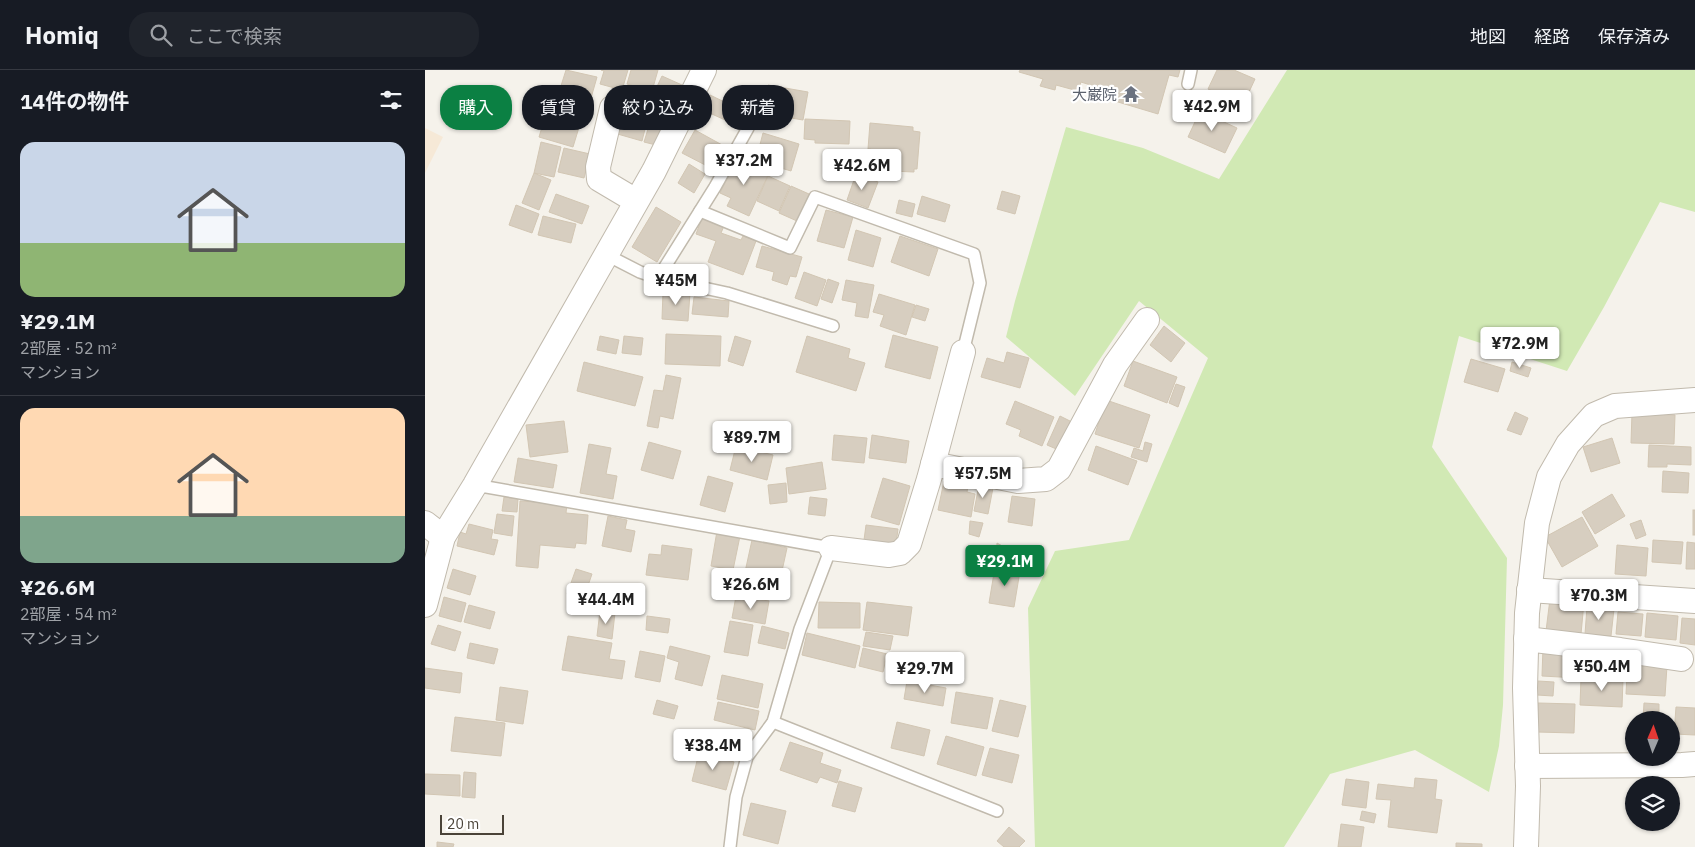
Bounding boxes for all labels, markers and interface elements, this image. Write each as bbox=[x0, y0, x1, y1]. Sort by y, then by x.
search box bbox=[129, 12, 479, 57]
text: Homiq bbox=[25, 19, 99, 51]
icon: search bbox=[147, 21, 175, 49]
text: ここで検索 bbox=[187, 24, 282, 48]
text: 地図 bbox=[1470, 25, 1506, 48]
text: 経路 bbox=[1534, 25, 1570, 48]
text: 保存済み bbox=[1598, 25, 1670, 48]
temple icon: 大巌院 bbox=[1121, 84, 1141, 104]
chip: 購入 bbox=[440, 85, 512, 130]
chip: 賃貸 bbox=[522, 85, 594, 130]
chip: 絞り込み bbox=[604, 85, 712, 130]
chip: 新着 bbox=[722, 85, 794, 130]
place label: 大巌院 bbox=[1072, 85, 1117, 104]
icon: filters bbox=[377, 86, 405, 114]
text: 14件の物件 bbox=[20, 87, 129, 115]
pin: ¥42.9M bbox=[1171, 90, 1253, 132]
text: ¥42.9M bbox=[1183, 96, 1241, 116]
pin: ¥37.2M bbox=[703, 144, 785, 186]
pin: ¥42.6M bbox=[821, 148, 903, 191]
text: ¥37.2M bbox=[715, 150, 773, 170]
text: ¥42.6M bbox=[833, 155, 891, 175]
icon: home bbox=[168, 175, 258, 265]
pin: ¥45M bbox=[646, 264, 706, 306]
text: ¥45M bbox=[655, 270, 697, 290]
text: ¥29.1M bbox=[20, 307, 95, 335]
pin: ¥72.9M bbox=[1479, 326, 1561, 369]
text: ¥72.9M bbox=[1491, 333, 1549, 353]
text: 2部屋 · 52 m² bbox=[20, 338, 117, 358]
text: マンション bbox=[20, 362, 100, 382]
pin: ¥89.7M bbox=[711, 420, 793, 463]
text: ¥89.7M bbox=[723, 427, 781, 447]
icon: home bbox=[168, 440, 258, 530]
pin: ¥57.5M bbox=[942, 456, 1024, 499]
text: ¥57.5M bbox=[954, 463, 1012, 483]
pin: ¥29.1M bbox=[964, 544, 1046, 587]
text: ¥29.1M bbox=[976, 551, 1034, 571]
pin: ¥26.6M bbox=[710, 568, 792, 610]
text: ¥26.6M bbox=[20, 573, 95, 601]
text: ¥26.6M bbox=[722, 574, 780, 594]
pin: ¥70.3M bbox=[1558, 578, 1640, 621]
pin: ¥44.4M bbox=[565, 582, 647, 625]
text: ¥70.3M bbox=[1570, 585, 1628, 605]
text: ¥44.4M bbox=[577, 589, 635, 609]
text: 2部屋 · 54 m² bbox=[20, 604, 117, 624]
text: マンション bbox=[20, 628, 100, 648]
pin: ¥50.4M bbox=[1561, 650, 1643, 692]
pin: ¥29.7M bbox=[884, 652, 966, 694]
text: ¥50.4M bbox=[1573, 656, 1631, 676]
text: ¥29.7M bbox=[896, 658, 954, 678]
north arrow bbox=[1625, 711, 1680, 766]
map controls bbox=[1625, 711, 1680, 831]
pin: ¥38.4M bbox=[672, 728, 754, 771]
text: ¥38.4M bbox=[684, 735, 742, 755]
button: layers bbox=[1625, 776, 1680, 831]
scale bar bbox=[440, 812, 504, 835]
text: 20 m bbox=[447, 815, 479, 833]

